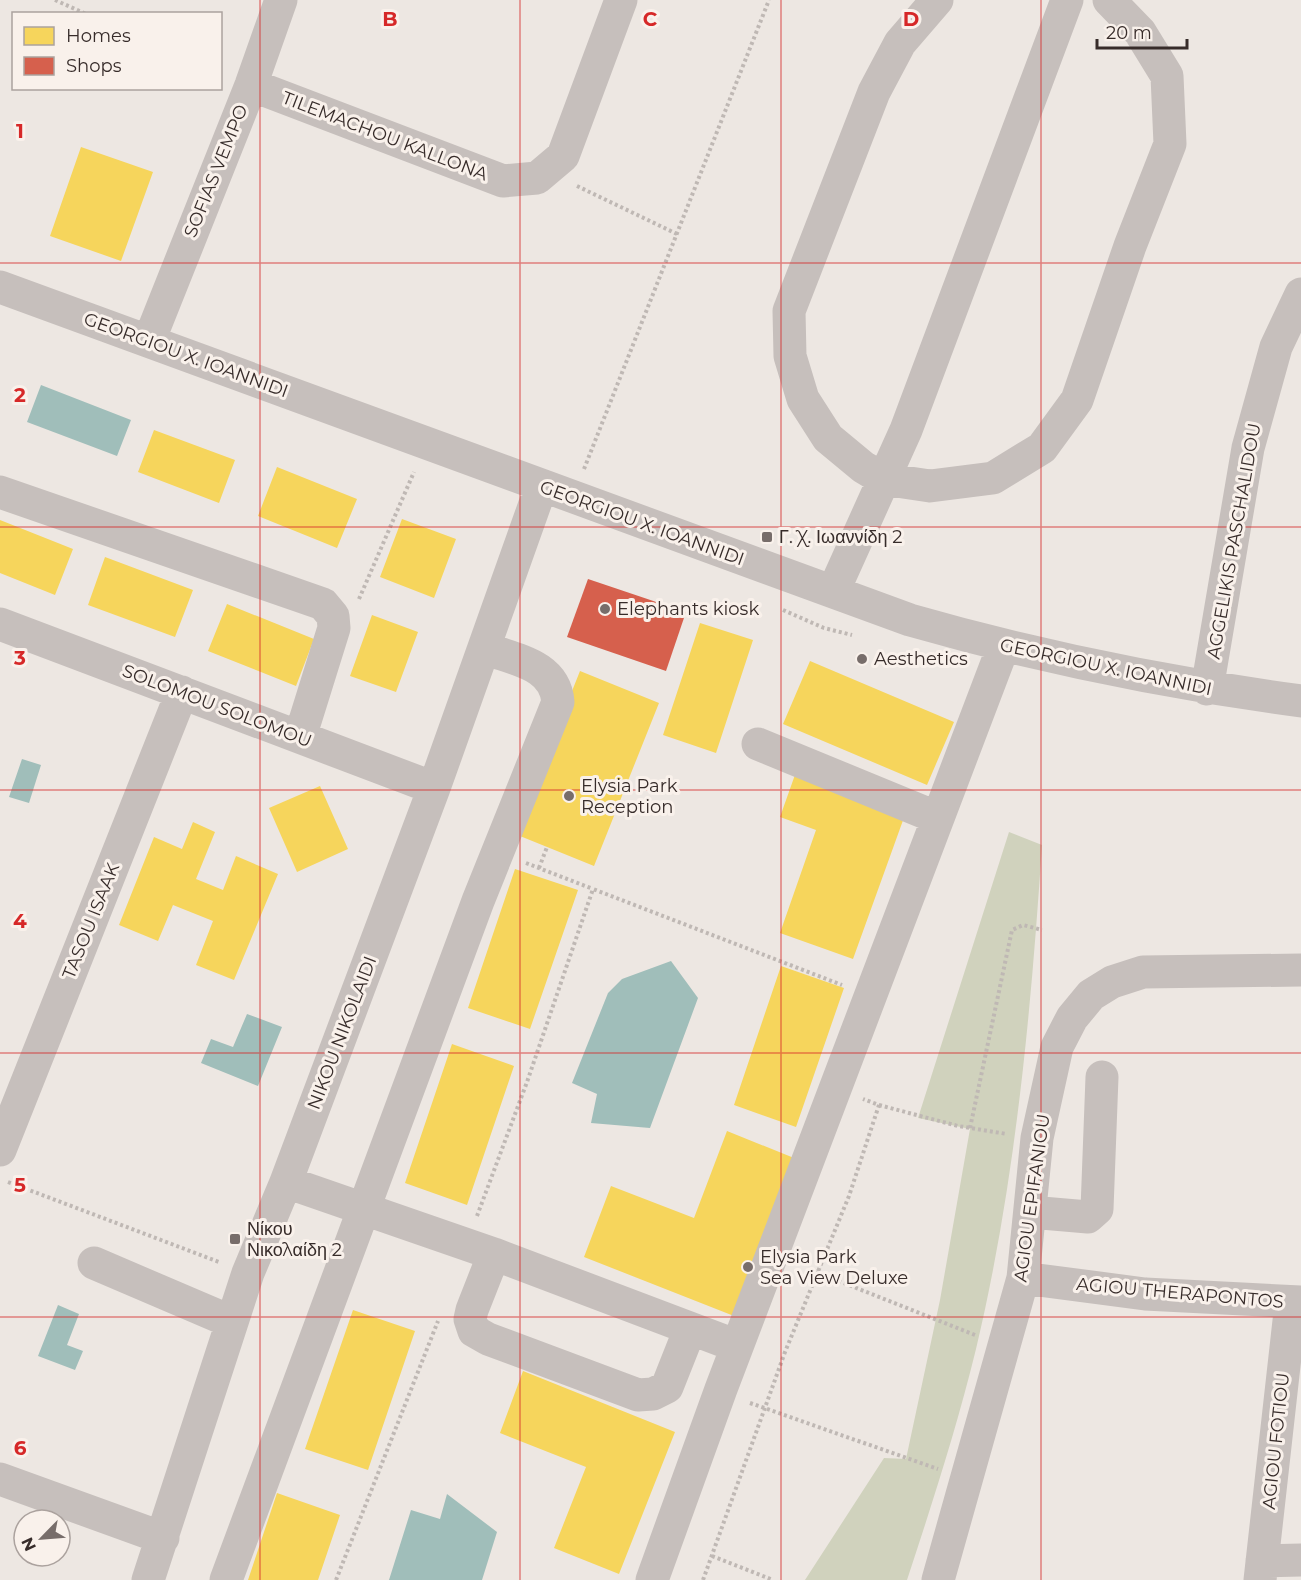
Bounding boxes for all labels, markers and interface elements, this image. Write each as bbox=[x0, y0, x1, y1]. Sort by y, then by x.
text: B bbox=[382, 7, 398, 31]
text: C bbox=[643, 7, 658, 31]
text: D bbox=[903, 7, 919, 31]
legend bbox=[12, 12, 222, 90]
scale bar bbox=[1097, 12, 1187, 50]
text: 20 m bbox=[1106, 22, 1152, 44]
text: Homes bbox=[66, 25, 131, 47]
text: Shops bbox=[66, 55, 122, 77]
street label: TILEMACHOU KALLONA bbox=[279, 87, 491, 185]
street label: SOFIAS VEMPO bbox=[179, 101, 253, 241]
text: 1 bbox=[16, 119, 24, 143]
street label: GEORGIOU X. IOANNIDI bbox=[81, 308, 291, 402]
text: 2 bbox=[14, 383, 26, 407]
street label: AGGELIKIS PASCHALIDOU bbox=[1202, 421, 1266, 661]
street label: GEORGIOU X. IOANNIDI bbox=[537, 476, 747, 570]
place label: Γ. Χ. Ιωαννίδη 2 bbox=[779, 526, 903, 548]
marker: Γ. Χ. Ιωαννίδη 2 bbox=[760, 530, 774, 544]
place label: Elephants kiosk bbox=[617, 598, 759, 620]
marker: Elephants kiosk bbox=[598, 602, 612, 616]
street label: GEORGIOU X. IOANNIDI bbox=[998, 634, 1214, 700]
text: 3 bbox=[13, 646, 26, 670]
place label: Aesthetics bbox=[874, 648, 968, 670]
marker: Aesthetics bbox=[855, 652, 869, 666]
street label: SOLOMOU SOLOMOU bbox=[119, 660, 315, 752]
place label: Elysia Park Reception bbox=[581, 775, 678, 818]
marker: Elysia Park Reception bbox=[562, 789, 576, 803]
street label: TASOU ISAAK bbox=[58, 860, 124, 982]
text: 4 bbox=[13, 909, 27, 933]
street label: NIKOU NIKOLAIDI bbox=[303, 953, 381, 1113]
street label: AGIOU EPIFANIOU bbox=[1009, 1113, 1055, 1283]
text: 5 bbox=[14, 1173, 26, 1197]
place label: Νίκου Νικολαίδη 2 bbox=[247, 1218, 342, 1261]
marker: Νίκου Νικολαίδη 2 bbox=[228, 1232, 242, 1246]
place label: Elysia Park Sea View Deluxe bbox=[760, 1246, 908, 1289]
marker: Elysia Park Sea View Deluxe bbox=[741, 1260, 755, 1274]
street label: AGIOU THERAPONTOS bbox=[1075, 1273, 1285, 1313]
street label: AGIOU FOTIOU bbox=[1258, 1372, 1294, 1510]
text: 6 bbox=[14, 1436, 27, 1460]
north arrow bbox=[12, 1508, 72, 1568]
text: N bbox=[18, 1534, 40, 1554]

